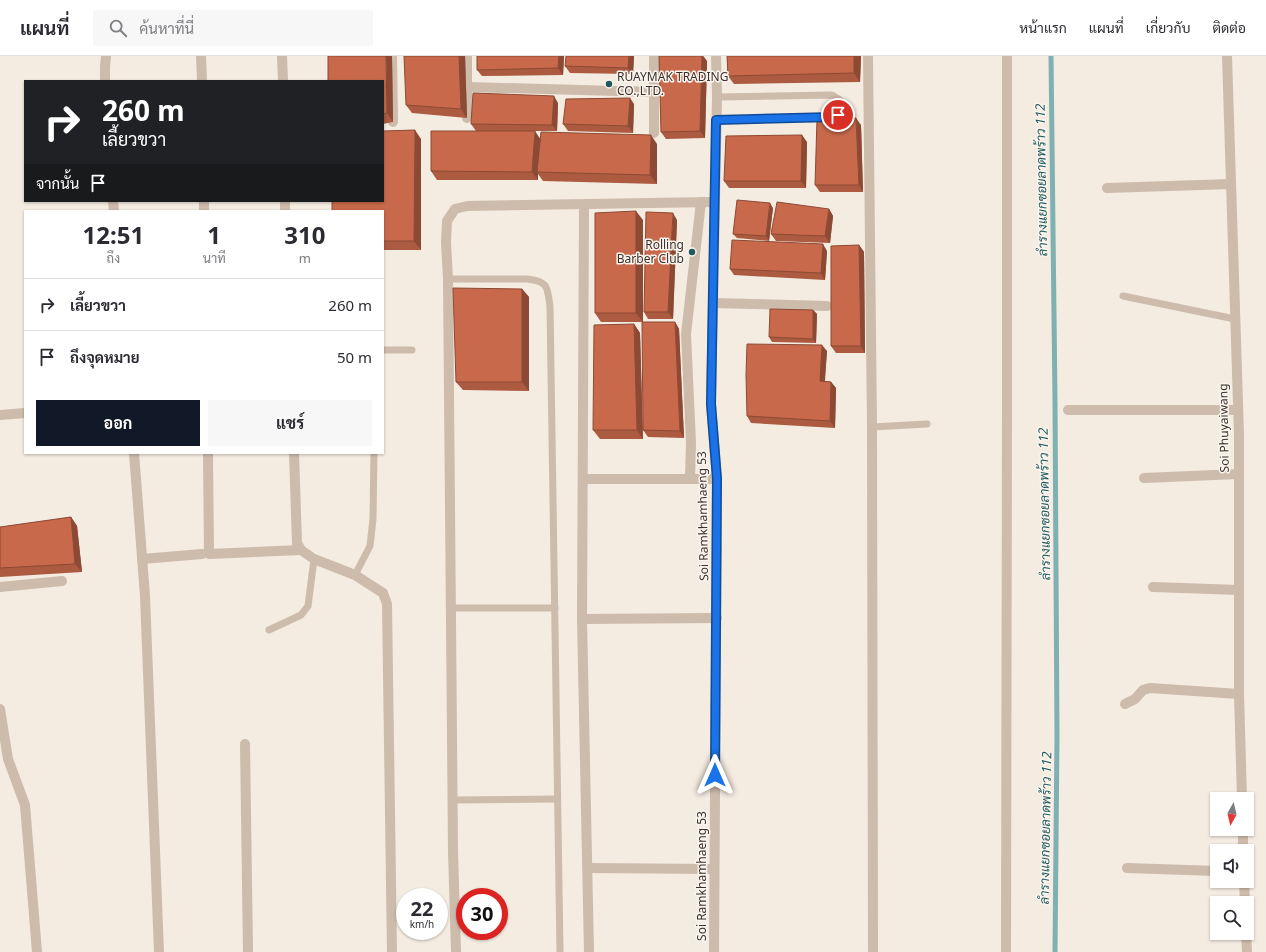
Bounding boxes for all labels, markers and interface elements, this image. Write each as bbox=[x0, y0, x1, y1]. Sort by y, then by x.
search box bbox=[93, 10, 373, 46]
text: แผนที่ bbox=[20, 15, 69, 41]
icon: search bbox=[107, 17, 129, 39]
text: ค้นหาที่นี่ bbox=[139, 18, 194, 38]
text: หน้าแรก bbox=[1019, 18, 1067, 37]
text: แผนที่ bbox=[1089, 18, 1124, 37]
text: เกี่ยวกับ bbox=[1146, 18, 1190, 37]
text: ติดต่อ bbox=[1212, 18, 1246, 37]
place label: RUAYMAK TRADING CO.,LTD. bbox=[617, 68, 728, 99]
marker: RUAYMAK TRADING CO.,LTD. bbox=[604, 79, 614, 89]
text: 260 m bbox=[102, 91, 185, 129]
icon: right bbox=[36, 96, 88, 148]
pin bbox=[821, 98, 855, 132]
water label: ลำรางแยกซอยลาดพร้าว 112 bbox=[1031, 103, 1051, 257]
icon: arrive bbox=[827, 104, 849, 126]
text: เลี้ยวขวา bbox=[102, 127, 166, 151]
icon: arrive bbox=[87, 172, 109, 194]
text: จากนั้น bbox=[36, 173, 79, 193]
text: 12:51 bbox=[83, 218, 144, 251]
text: 1 bbox=[207, 218, 221, 251]
text: 310 bbox=[284, 218, 325, 251]
place label: Rolling Barber Club bbox=[617, 236, 684, 267]
marker: Rolling Barber Club bbox=[687, 247, 697, 257]
text: ถึง bbox=[107, 249, 120, 267]
text: นาที bbox=[203, 249, 226, 267]
text: m bbox=[299, 249, 311, 267]
icon: right bbox=[36, 294, 58, 316]
text: เลี้ยวขวา bbox=[70, 295, 126, 315]
text: 260 m bbox=[328, 295, 372, 315]
icon: arrive bbox=[36, 346, 58, 368]
text: ถึงจุดหมาย bbox=[70, 347, 140, 367]
text: 50 m bbox=[337, 347, 372, 367]
street label: Soi Phuyaiwang bbox=[1214, 383, 1233, 473]
button: ออก bbox=[36, 400, 200, 446]
button: แชร์ bbox=[208, 400, 372, 446]
water label: ลำรางแยกซอยลาดพร้าว 112 bbox=[1034, 427, 1054, 581]
street label: Soi Ramkhamhaeng 53 bbox=[693, 451, 712, 581]
water label: ลำรางแยกซอยลาดพร้าว 112 bbox=[1035, 751, 1055, 905]
position arrow bbox=[694, 754, 736, 796]
north arrow bbox=[1210, 792, 1254, 836]
map controls bbox=[1210, 792, 1254, 940]
street label: Soi Ramkhamhaeng 53 bbox=[693, 811, 710, 941]
button: sound bbox=[1210, 844, 1254, 888]
speed limit sign: 30 bbox=[456, 888, 508, 940]
text: 22 bbox=[411, 895, 433, 922]
button: search bbox=[1210, 896, 1254, 940]
text: km/h bbox=[410, 917, 434, 931]

